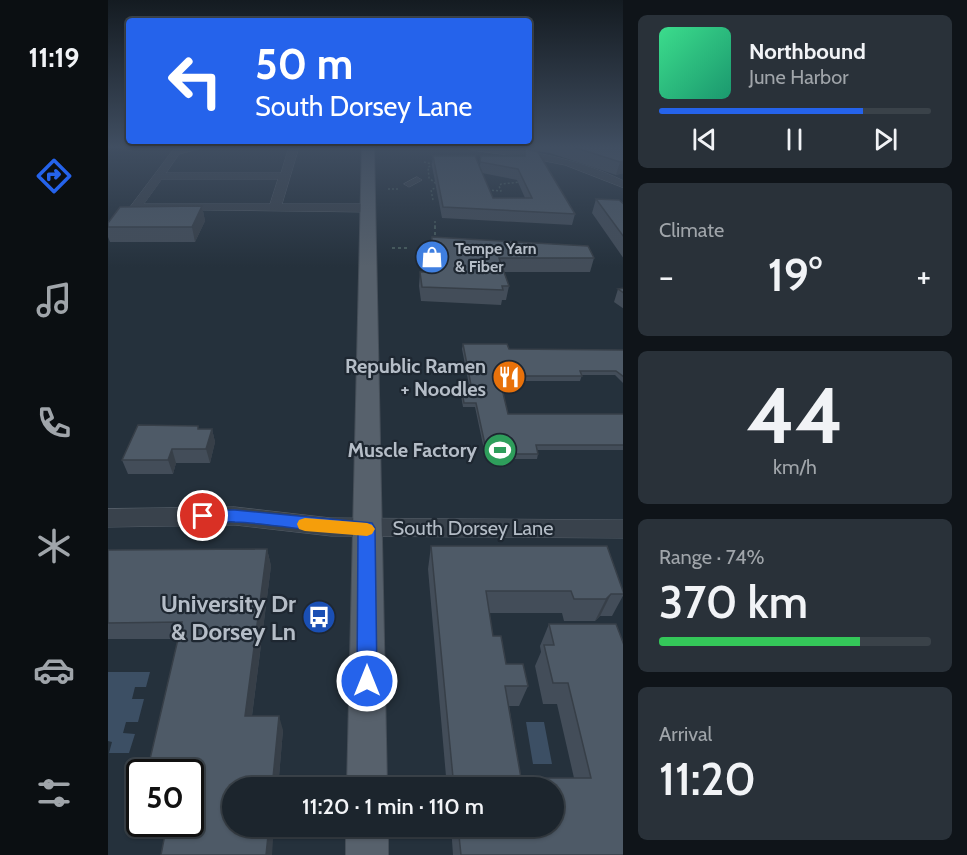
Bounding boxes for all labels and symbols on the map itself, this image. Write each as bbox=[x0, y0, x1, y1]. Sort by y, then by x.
shop icon: Tempe Yarn & Fiber bbox=[414, 239, 450, 275]
place label: Tempe Yarn & Fiber bbox=[455, 239, 537, 276]
place label: Republic Ramen + Noodles bbox=[345, 354, 486, 401]
restaurant icon: Republic Ramen + Noodles bbox=[491, 359, 527, 395]
sports icon: Muscle Factory bbox=[482, 432, 518, 468]
place label: Muscle Factory bbox=[348, 438, 477, 462]
pin bbox=[177, 490, 228, 541]
street label: South Dorsey Lane bbox=[392, 516, 554, 540]
place label: University Dr & Dorsey Ln bbox=[161, 589, 296, 646]
bus stop icon: University Dr & Dorsey Ln bbox=[301, 599, 337, 635]
position arrow bbox=[335, 649, 399, 713]
speed limit sign: 50 bbox=[126, 759, 204, 837]

